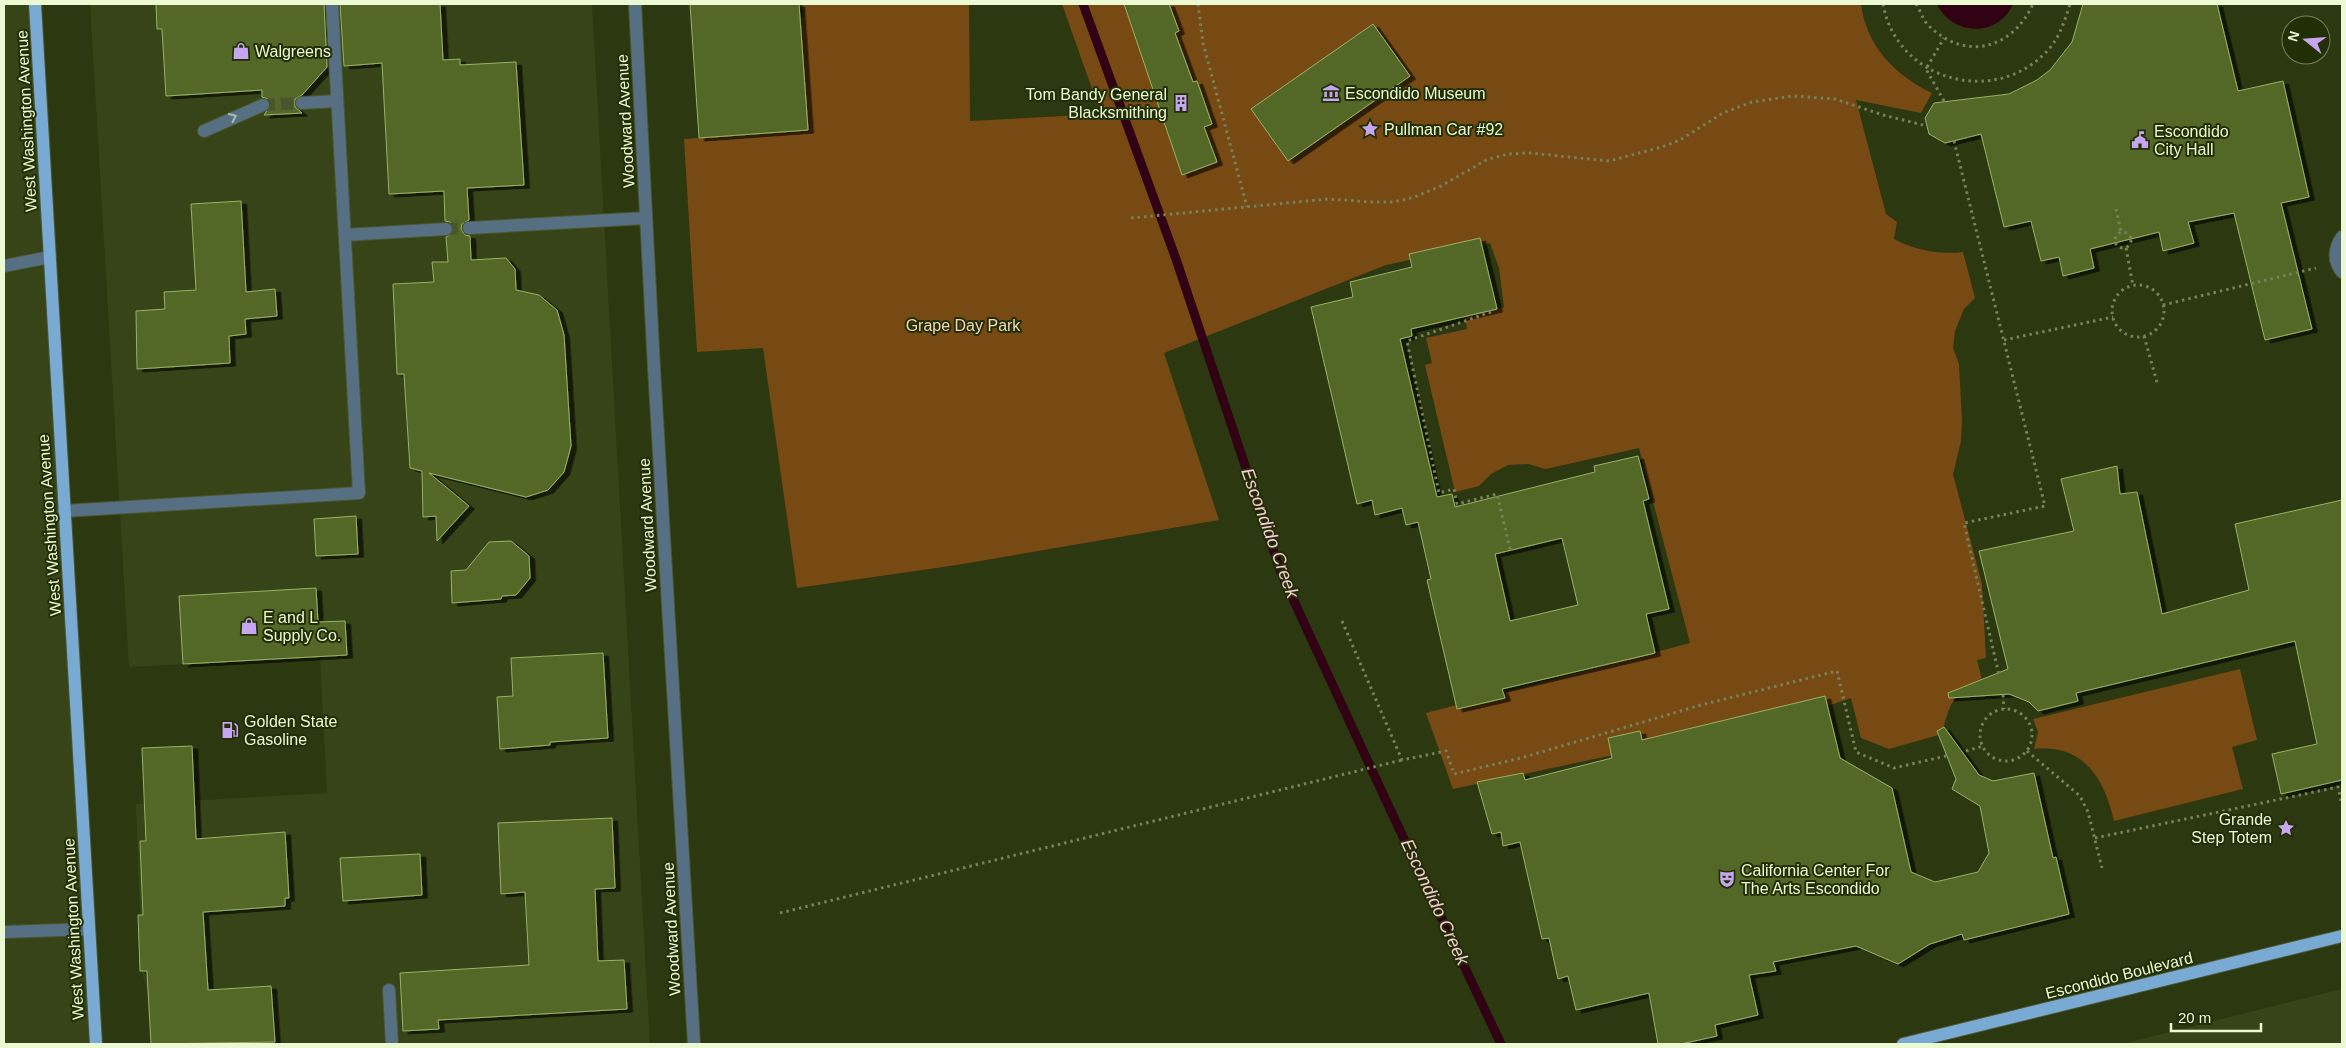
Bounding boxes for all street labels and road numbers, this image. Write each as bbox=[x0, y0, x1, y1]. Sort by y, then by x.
street label: West Washington Avenue bbox=[13, 30, 40, 212]
street label: Woodward Avenue bbox=[614, 54, 637, 188]
street label: West Washington Avenue bbox=[35, 433, 64, 616]
street label: Woodward Avenue bbox=[636, 458, 659, 592]
street label: West Washington Avenue bbox=[60, 838, 87, 1020]
street label: Woodward Avenue bbox=[660, 862, 683, 996]
street label: Escondido Boulevard bbox=[2044, 949, 2195, 1002]

